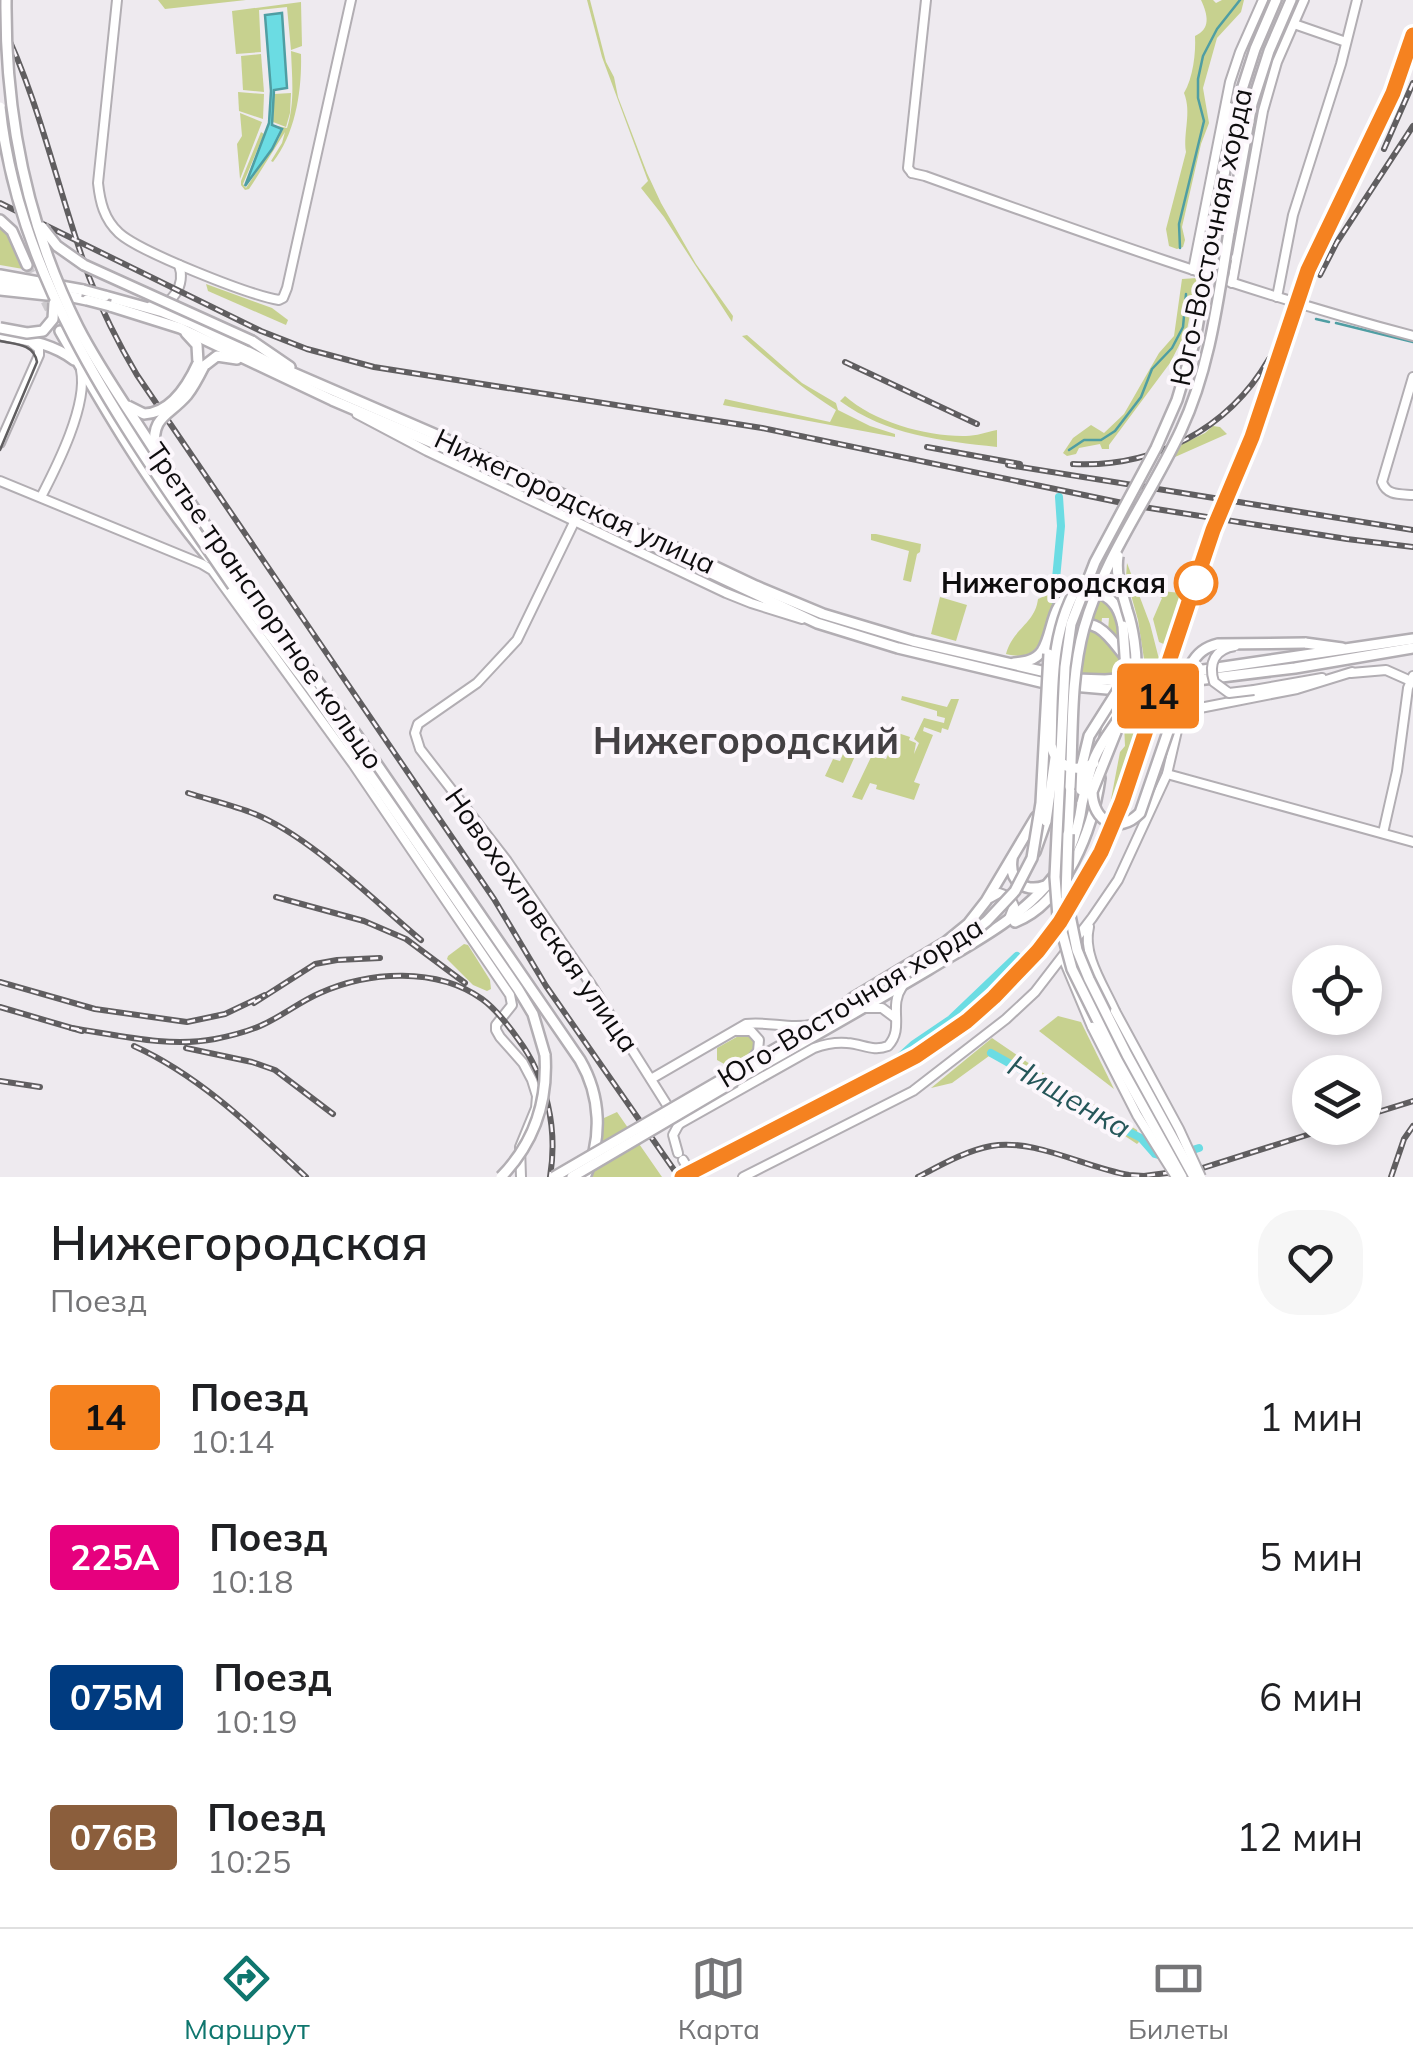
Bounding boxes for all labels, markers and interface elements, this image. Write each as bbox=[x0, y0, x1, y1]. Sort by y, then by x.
street label: Юго-Восточная хорда bbox=[1162, 85, 1259, 389]
street label: Нижегородская улица bbox=[429, 420, 721, 581]
street label: Третье транспортное кольцо bbox=[139, 436, 392, 776]
marker: Нижегородская bbox=[1175, 562, 1217, 604]
place label: Нижегородская bbox=[941, 565, 1166, 600]
line badge: 14 bbox=[1113, 664, 1203, 728]
text: 14 bbox=[1137, 674, 1179, 718]
district label: Нижегородский bbox=[593, 716, 899, 764]
street label: Новохохловская улица bbox=[438, 781, 647, 1059]
street label: Юго-Восточная хорда bbox=[711, 908, 989, 1095]
map controls bbox=[1292, 945, 1382, 1145]
button: locate bbox=[1292, 945, 1382, 1035]
water label: Нищенка bbox=[1001, 1046, 1138, 1146]
button: layers bbox=[1292, 1055, 1382, 1145]
button: heart bbox=[1258, 1210, 1363, 1315]
text: Нижегородская bbox=[50, 1212, 428, 1272]
text: Поезд bbox=[50, 1280, 147, 1320]
text: Поезд bbox=[190, 1373, 308, 1421]
text: 1 мин bbox=[1259, 1393, 1363, 1441]
text: 14 bbox=[84, 1395, 126, 1439]
text: 10:14 bbox=[190, 1421, 274, 1461]
text: Поезд bbox=[209, 1513, 328, 1561]
text: 5 мин bbox=[1259, 1533, 1363, 1581]
text: 225А bbox=[70, 1535, 159, 1579]
text: 10:18 bbox=[209, 1561, 293, 1601]
text: Поезд bbox=[213, 1653, 332, 1701]
text: 6 мин bbox=[1259, 1673, 1363, 1721]
text: 075М bbox=[70, 1675, 163, 1719]
text: 10:19 bbox=[213, 1701, 298, 1741]
text: Поезд bbox=[207, 1793, 325, 1841]
text: 12 мин bbox=[1237, 1813, 1363, 1861]
text: 076В bbox=[70, 1815, 157, 1859]
text: 10:25 bbox=[207, 1841, 291, 1881]
tab: Маршрут bbox=[184, 1951, 310, 2046]
tab: Карта bbox=[678, 1951, 760, 2046]
tab: Билеты bbox=[1128, 1951, 1229, 2046]

